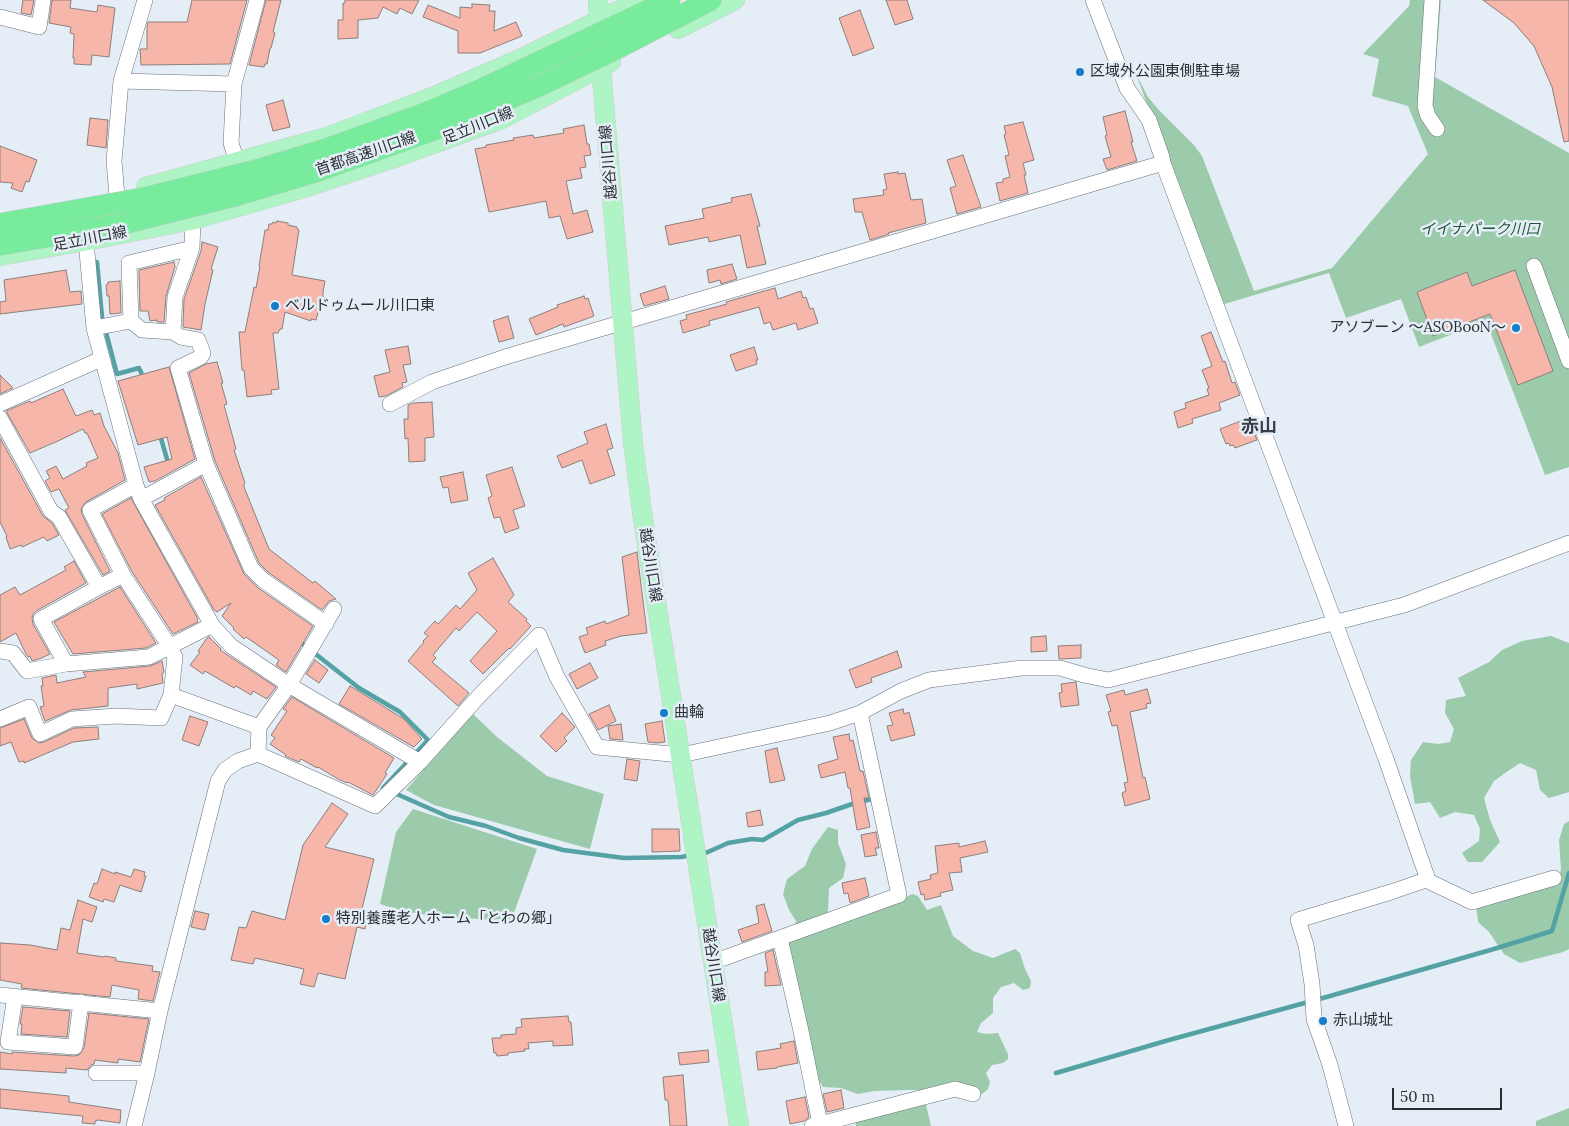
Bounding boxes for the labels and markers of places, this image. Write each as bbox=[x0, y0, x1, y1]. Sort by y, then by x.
place label: 区域外公園東側駐車場 bbox=[1090, 63, 1240, 81]
marker: 区域外公園東側駐車場 bbox=[1074, 66, 1086, 78]
place label: ベルドゥムール川口東 bbox=[285, 297, 435, 315]
marker: ベルドゥムール川口東 bbox=[269, 300, 281, 312]
place label: アソブーン ～ASOBooN～ bbox=[1329, 319, 1506, 337]
marker: アソブーン ～ASOBooN～ bbox=[1510, 322, 1522, 334]
place label: 曲輪 bbox=[674, 704, 704, 722]
marker: 曲輪 bbox=[658, 707, 670, 719]
place label: 特別養護老人ホーム「とわの郷」 bbox=[336, 910, 561, 928]
marker: 特別養護老人ホーム「とわの郷」 bbox=[320, 913, 332, 925]
place label: 赤山城址 bbox=[1333, 1012, 1393, 1030]
marker: 赤山城址 bbox=[1317, 1015, 1329, 1027]

